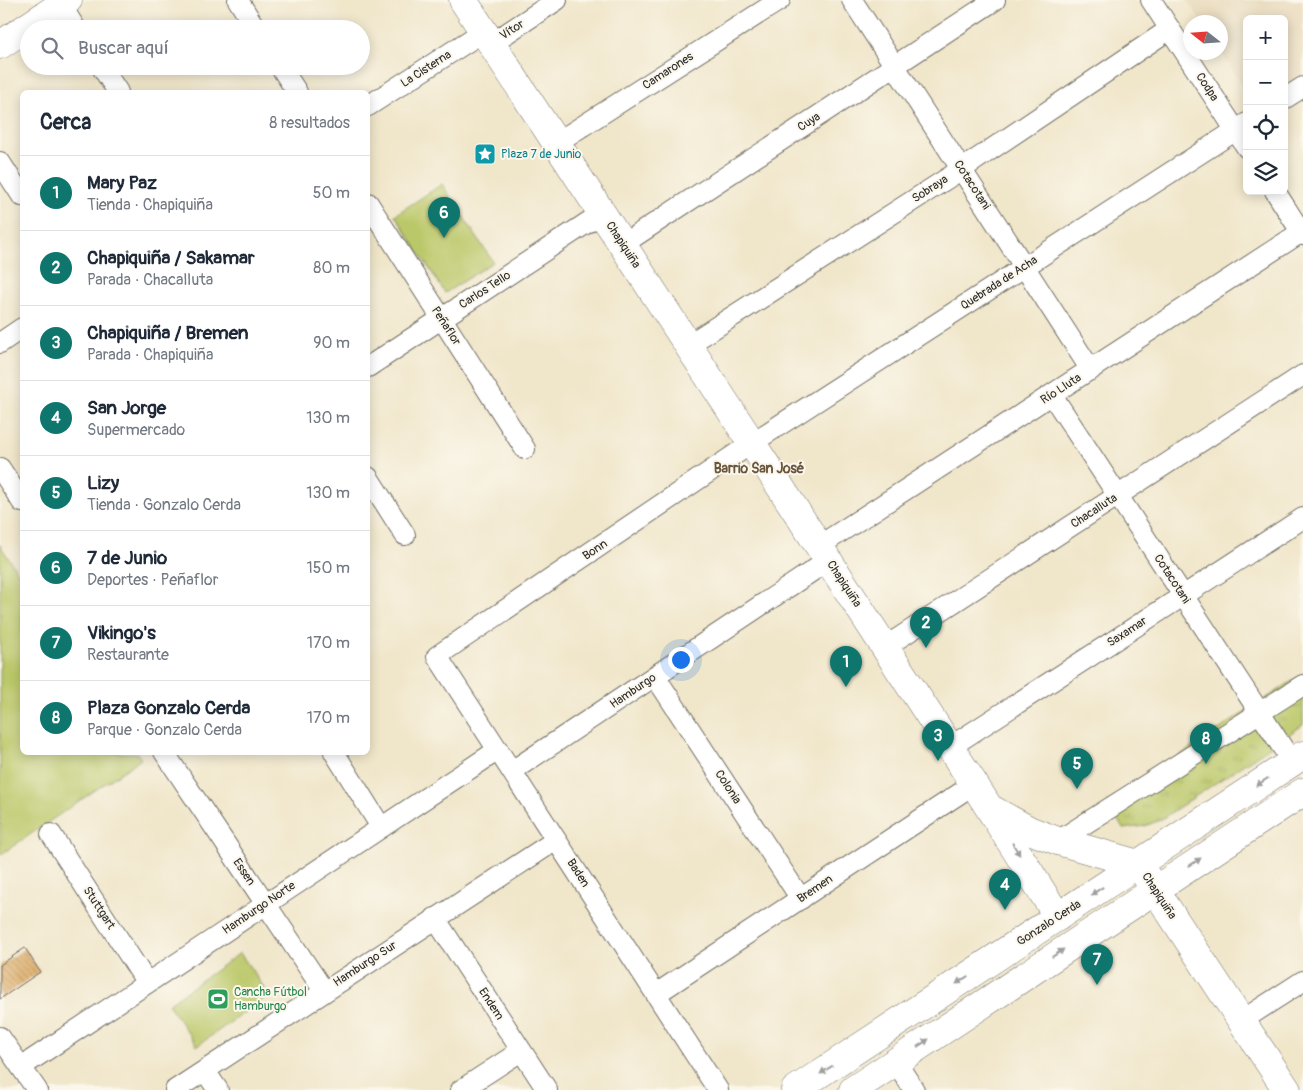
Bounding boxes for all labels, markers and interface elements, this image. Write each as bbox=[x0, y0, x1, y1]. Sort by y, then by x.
north arrow bbox=[1183, 15, 1228, 60]
map controls bbox=[1243, 15, 1288, 195]
button: + bbox=[1243, 15, 1288, 60]
street label: Vítor bbox=[497, 16, 528, 43]
search box bbox=[20, 20, 370, 75]
icon: search bbox=[38, 34, 66, 62]
text: Buscar aquí bbox=[78, 36, 169, 60]
street label: La Cisterna bbox=[398, 47, 454, 91]
street label: Camarones bbox=[640, 49, 697, 93]
button: − bbox=[1243, 60, 1288, 105]
street label: Codpa bbox=[1192, 70, 1222, 104]
button: locate bbox=[1243, 105, 1288, 150]
text: Cerca bbox=[40, 109, 91, 136]
street label: Cuya bbox=[795, 109, 824, 135]
text: 8 resultados bbox=[269, 113, 350, 133]
place icon: Plaza 7 de Junio bbox=[473, 142, 497, 166]
place label: Plaza 7 de Junio bbox=[501, 147, 582, 162]
button: layers bbox=[1243, 150, 1288, 195]
street label: Cotacotani bbox=[951, 158, 993, 212]
text: Mary Paz bbox=[87, 171, 157, 195]
street label: Sobraya bbox=[909, 172, 951, 206]
text: 1 bbox=[53, 183, 59, 203]
text: 50 m bbox=[313, 183, 350, 203]
text: Tienda · Chapiquiña bbox=[87, 195, 213, 215]
pin: 6 bbox=[428, 197, 460, 238]
street label: Chapiquiña bbox=[602, 219, 644, 272]
text: Chapiquiña / Sakamar bbox=[87, 246, 255, 270]
street label: Quebrada de Acha bbox=[958, 252, 1041, 313]
text: 2 bbox=[52, 258, 60, 278]
text: 80 m bbox=[313, 258, 350, 278]
street label: Carlos Tello bbox=[456, 267, 514, 312]
text: Parada · Chacalluta bbox=[87, 270, 213, 290]
street label: Peñaflor bbox=[428, 304, 465, 349]
text: Chapiquiña / Bremen bbox=[87, 321, 248, 345]
text: 3 bbox=[52, 333, 60, 353]
text: 90 m bbox=[313, 333, 350, 353]
text: Parada · Chapiquiña bbox=[87, 345, 213, 365]
street label: Río Lluta bbox=[1038, 370, 1084, 408]
text: San Jorge bbox=[87, 396, 166, 420]
text: 4 bbox=[51, 408, 61, 428]
text: 130 m bbox=[306, 408, 350, 428]
text: Supermercado bbox=[87, 420, 185, 440]
district label: Barrio San José bbox=[714, 460, 805, 477]
text: Lizy bbox=[87, 471, 119, 495]
text: 5 bbox=[52, 483, 60, 503]
text: 130 m bbox=[306, 483, 350, 503]
street label: Chacalluta bbox=[1068, 490, 1120, 532]
text: Tienda · Gonzalo Cerda bbox=[87, 495, 241, 515]
street label: Bonn bbox=[580, 536, 610, 564]
text: 7 de Junio bbox=[87, 546, 167, 570]
street label: Cotacotani bbox=[1151, 552, 1193, 606]
text: 6 bbox=[51, 558, 61, 578]
text: 150 m bbox=[306, 558, 350, 578]
street label: Chapiquiña bbox=[823, 558, 865, 611]
text: Deportes · Peñaflor bbox=[87, 570, 218, 590]
pin: 2 bbox=[910, 607, 942, 648]
street label: Saxamar bbox=[1104, 613, 1150, 650]
text: Vikingo's bbox=[87, 621, 156, 645]
text: 7 bbox=[52, 633, 60, 653]
text: 170 m bbox=[307, 633, 350, 653]
text: Restaurante bbox=[87, 645, 169, 665]
pin: 1 bbox=[830, 646, 862, 687]
your location bbox=[668, 647, 694, 673]
street label: Hamburgo bbox=[607, 670, 659, 712]
text: Plaza Gonzalo Cerda bbox=[87, 696, 250, 720]
text: 8 bbox=[52, 708, 60, 728]
text: 170 m bbox=[307, 708, 350, 728]
text: Parque · Gonzalo Cerda bbox=[87, 720, 242, 740]
pin: 3 bbox=[922, 720, 954, 761]
pin: 8 bbox=[1190, 723, 1222, 764]
pin: 5 bbox=[1061, 748, 1093, 789]
street label: Colonia bbox=[711, 767, 745, 807]
one-way arrow bbox=[1256, 777, 1269, 787]
one-way arrow bbox=[1011, 843, 1021, 856]
street label: Essen bbox=[230, 856, 259, 889]
street label: Baden bbox=[563, 856, 593, 890]
one-way arrow bbox=[1188, 858, 1201, 867]
pin: 4 bbox=[989, 869, 1021, 910]
street label: Chapiquiña bbox=[1138, 870, 1180, 923]
street label: Bremen bbox=[794, 872, 836, 906]
street label: Hamburgo Norte bbox=[220, 878, 298, 938]
street label: Stuttgart bbox=[80, 884, 119, 932]
one-way arrow bbox=[1091, 886, 1104, 895]
street label: Gonzalo Cerda bbox=[1014, 896, 1084, 949]
street label: Hamburgo Sur bbox=[331, 938, 400, 990]
pin: 7 bbox=[1081, 944, 1113, 985]
one-way arrow bbox=[1051, 948, 1065, 958]
one-way arrow bbox=[955, 975, 968, 985]
place label: Cancha Fútbol Hamburgo bbox=[234, 985, 307, 1014]
street label: Endem bbox=[475, 985, 507, 1023]
sports icon: Cancha Fútbol Hamburgo bbox=[206, 987, 230, 1011]
one-way arrow bbox=[916, 1039, 930, 1048]
one-way arrow bbox=[819, 1065, 833, 1074]

